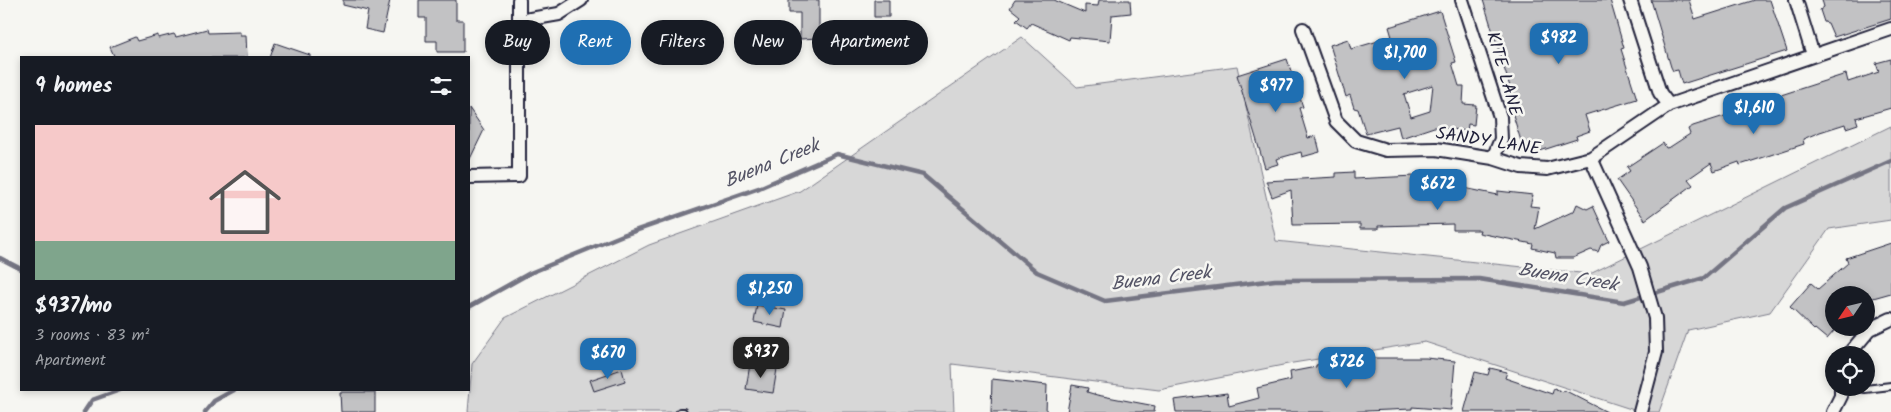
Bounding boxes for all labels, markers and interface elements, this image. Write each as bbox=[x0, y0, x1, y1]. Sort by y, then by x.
chip: Buy bbox=[485, 20, 550, 65]
chip: Rent bbox=[560, 20, 631, 65]
chip: Filters bbox=[641, 20, 724, 65]
chip: New bbox=[734, 20, 802, 65]
chip: Apartment bbox=[812, 20, 928, 65]
pin: $982 bbox=[1529, 22, 1589, 65]
text: $982 bbox=[1541, 26, 1577, 51]
street label: KITE LANE bbox=[1477, 28, 1529, 120]
pin: $1,700 bbox=[1364, 38, 1446, 80]
text: $1,700 bbox=[1384, 41, 1426, 66]
text: 9 homes bbox=[35, 70, 112, 103]
pin: $977 bbox=[1246, 70, 1306, 113]
icon: filters bbox=[427, 72, 455, 100]
text: $977 bbox=[1260, 74, 1292, 99]
pin: $1,610 bbox=[1713, 92, 1795, 135]
text: $1,610 bbox=[1734, 96, 1774, 121]
street label: SANDY LANE bbox=[1434, 119, 1543, 165]
water label: Buena Creek bbox=[720, 130, 827, 197]
icon: home bbox=[200, 157, 290, 247]
pin: $672 bbox=[1408, 168, 1468, 211]
text: $672 bbox=[1420, 172, 1456, 197]
water label: Buena Creek bbox=[1516, 255, 1623, 301]
water label: Buena Creek bbox=[1109, 258, 1216, 300]
pin: $1,250 bbox=[729, 274, 811, 316]
text: $1,250 bbox=[748, 277, 792, 302]
north arrow bbox=[1825, 286, 1875, 336]
map controls bbox=[1825, 286, 1875, 396]
text: $937/mo bbox=[35, 290, 112, 323]
text: 3 rooms · 83 m² bbox=[35, 323, 149, 348]
pin: $937 bbox=[731, 336, 791, 379]
pin: $670 bbox=[578, 338, 638, 380]
text: $937 bbox=[744, 340, 778, 365]
text: $670 bbox=[591, 341, 625, 366]
pin: $726 bbox=[1317, 346, 1377, 389]
button: locate bbox=[1825, 346, 1875, 396]
text: Apartment bbox=[35, 348, 106, 373]
text: $726 bbox=[1329, 350, 1365, 375]

